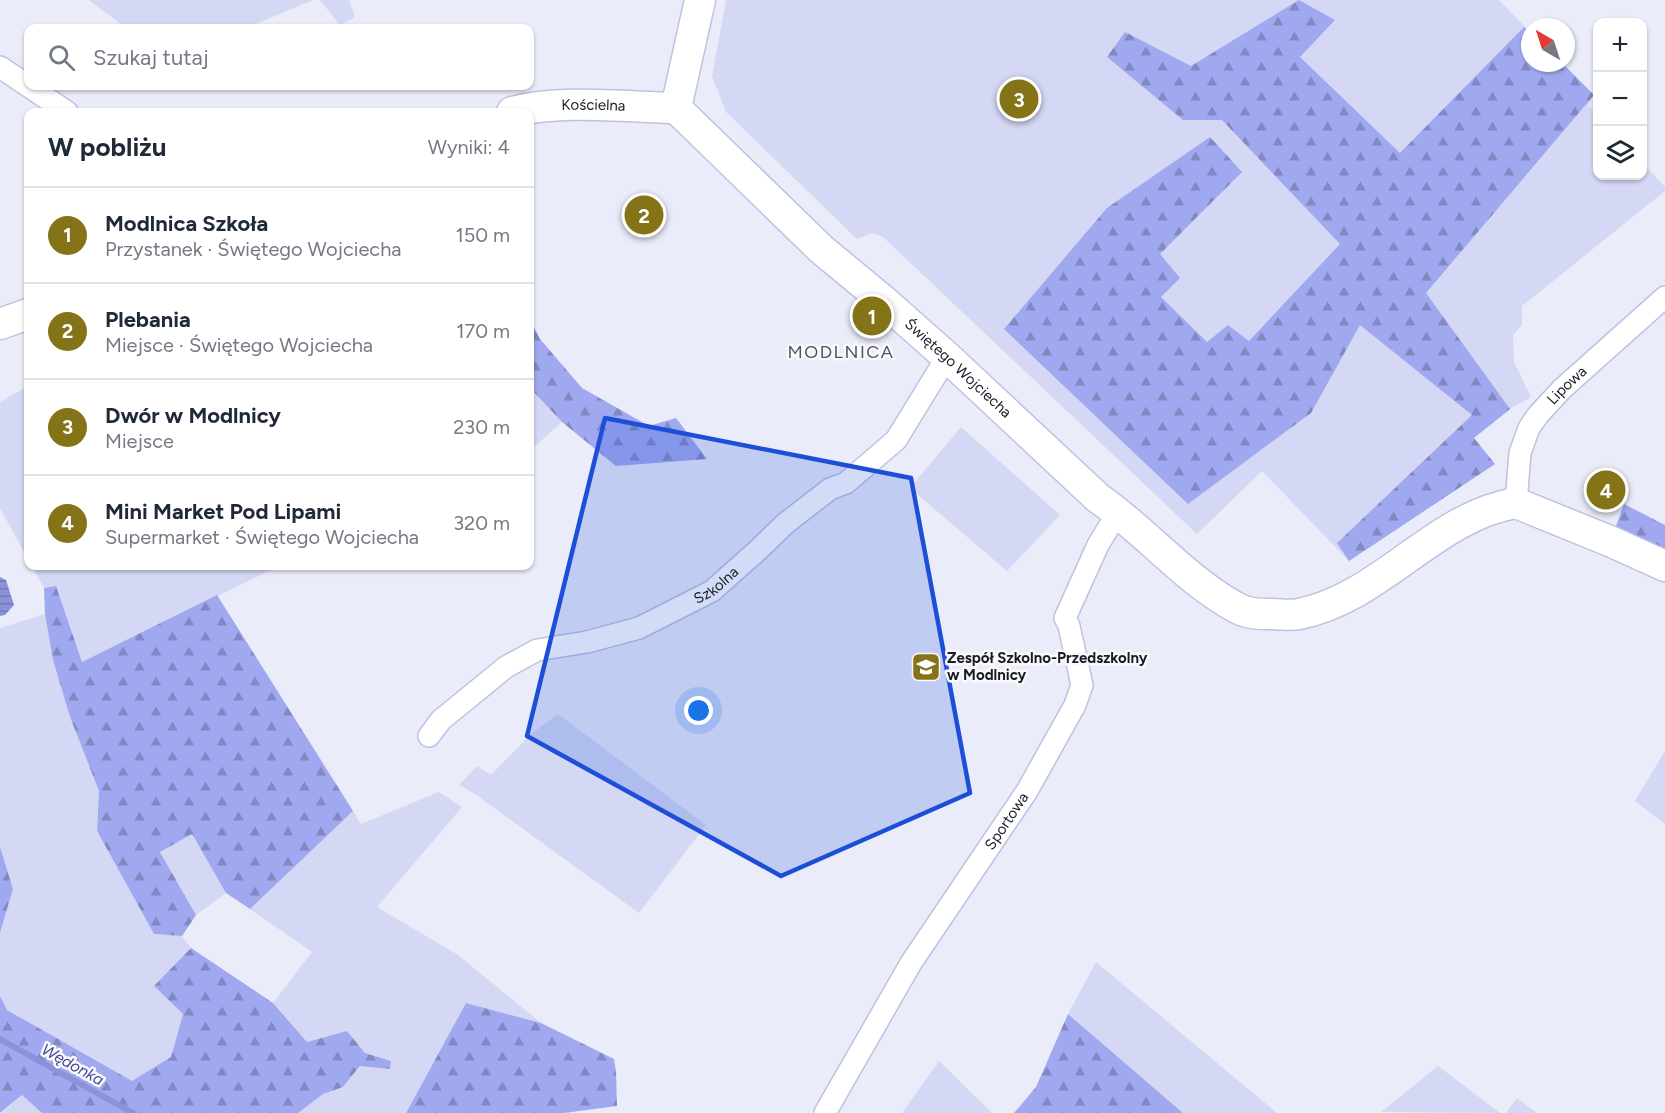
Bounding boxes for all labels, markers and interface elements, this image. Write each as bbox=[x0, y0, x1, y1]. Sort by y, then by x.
north arrow bbox=[1521, 18, 1575, 72]
map controls bbox=[1593, 18, 1647, 180]
button: + bbox=[1593, 18, 1647, 72]
search box bbox=[24, 24, 534, 90]
icon: search bbox=[45, 41, 78, 74]
text: Szukaj tutaj bbox=[93, 44, 209, 71]
button: − bbox=[1593, 72, 1647, 126]
pin: 3 bbox=[1000, 76, 1038, 122]
street label: Kościelna bbox=[561, 96, 626, 115]
button: layers bbox=[1593, 126, 1647, 180]
text: W pobliżu bbox=[48, 131, 166, 163]
text: Wyniki: 4 bbox=[428, 135, 510, 159]
pin: 2 bbox=[624, 192, 664, 238]
text: Modlnica Szkoła bbox=[105, 210, 268, 237]
text: 1 bbox=[63, 223, 72, 247]
text: 150 m bbox=[455, 223, 510, 247]
text: Przystanek · Świętego Wojciecha bbox=[105, 237, 402, 261]
pin: 1 bbox=[852, 294, 892, 338]
text: Plebania bbox=[105, 306, 191, 333]
street label: Świętego Wojciecha bbox=[901, 315, 1015, 422]
text: 2 bbox=[62, 319, 73, 343]
text: 170 m bbox=[456, 319, 510, 343]
text: Miejsce · Świętego Wojciecha bbox=[105, 333, 373, 357]
district label: MODLNICA bbox=[788, 341, 894, 363]
street label: Lipowa bbox=[1543, 362, 1590, 408]
text: Dwór w Modlnicy bbox=[105, 402, 281, 429]
text: 3 bbox=[62, 415, 73, 439]
text: 230 m bbox=[453, 415, 510, 439]
text: Miejsce bbox=[105, 429, 174, 453]
pin: 4 bbox=[1586, 468, 1626, 512]
text: Mini Market Pod Lipami bbox=[105, 498, 341, 525]
text: 4 bbox=[61, 511, 74, 535]
text: 320 m bbox=[453, 511, 510, 535]
text: Supermarket · Świętego Wojciecha bbox=[105, 525, 419, 549]
street label: Szkolna bbox=[691, 563, 742, 608]
place label: Zespół Szkolno-Przedszkolny w Modlnicy bbox=[947, 649, 1148, 684]
school or university icon: Zespół Szkolno-Przedszkolny w Modlnicy bbox=[910, 651, 942, 683]
your location bbox=[684, 696, 713, 725]
street label: Sportowa bbox=[981, 789, 1032, 853]
water label: Wędonka bbox=[38, 1040, 107, 1089]

